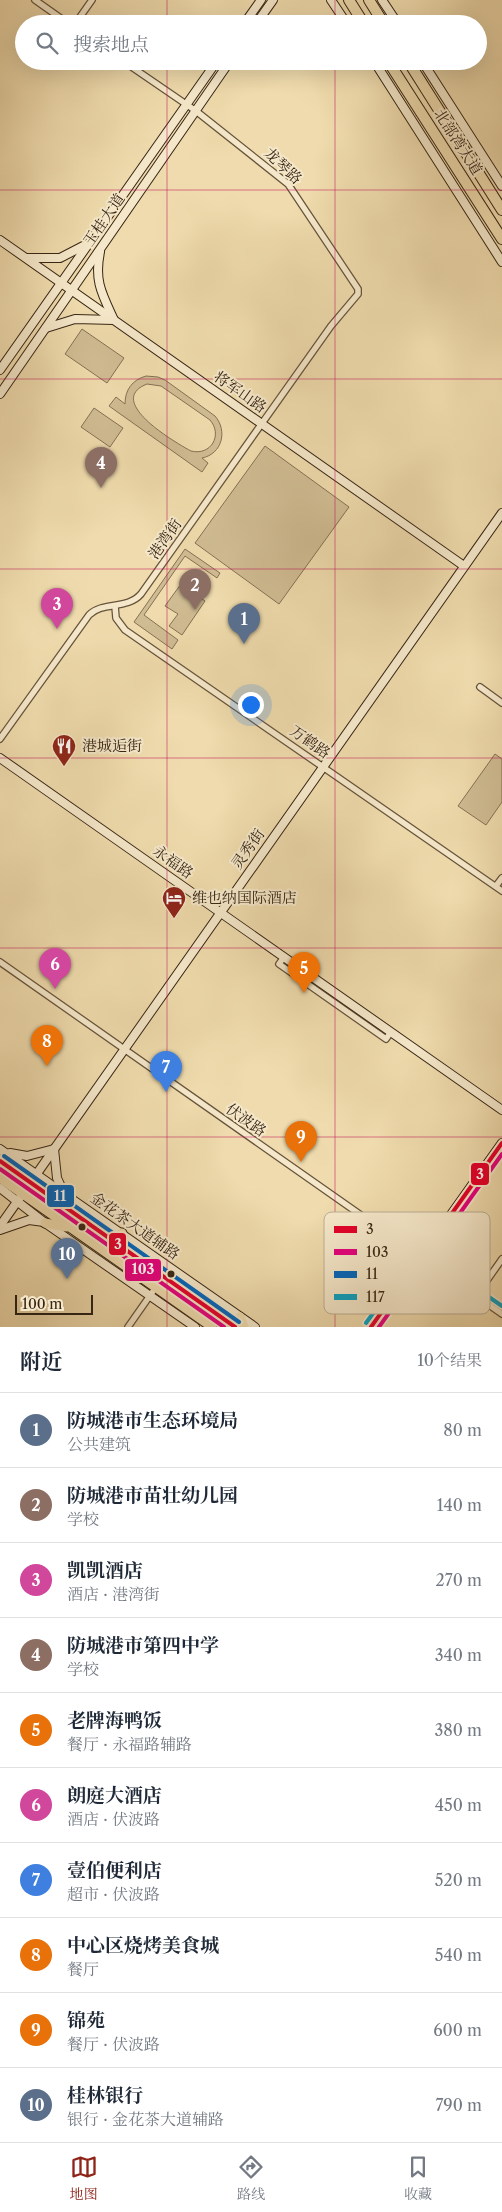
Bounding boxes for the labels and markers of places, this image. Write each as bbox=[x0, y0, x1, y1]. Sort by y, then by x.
pin: 4 bbox=[85, 447, 117, 488]
pin: 2 bbox=[179, 569, 211, 610]
pin: 3 bbox=[41, 588, 73, 629]
pin: 1 bbox=[228, 603, 260, 644]
restaurant icon: 港城逅街 bbox=[51, 733, 77, 767]
place label: 港城逅街 bbox=[82, 736, 142, 755]
hotel icon: 维也纳国际酒店 bbox=[161, 885, 187, 919]
place label: 维也纳国际酒店 bbox=[192, 888, 297, 907]
pin: 6 bbox=[39, 948, 71, 989]
pin: 5 bbox=[288, 952, 320, 993]
pin: 8 bbox=[31, 1025, 63, 1066]
pin: 7 bbox=[150, 1051, 182, 1092]
pin: 9 bbox=[285, 1121, 317, 1162]
unlabelled marker bbox=[77, 1222, 87, 1232]
pin: 10 bbox=[51, 1238, 83, 1279]
unlabelled marker bbox=[166, 1269, 176, 1279]

